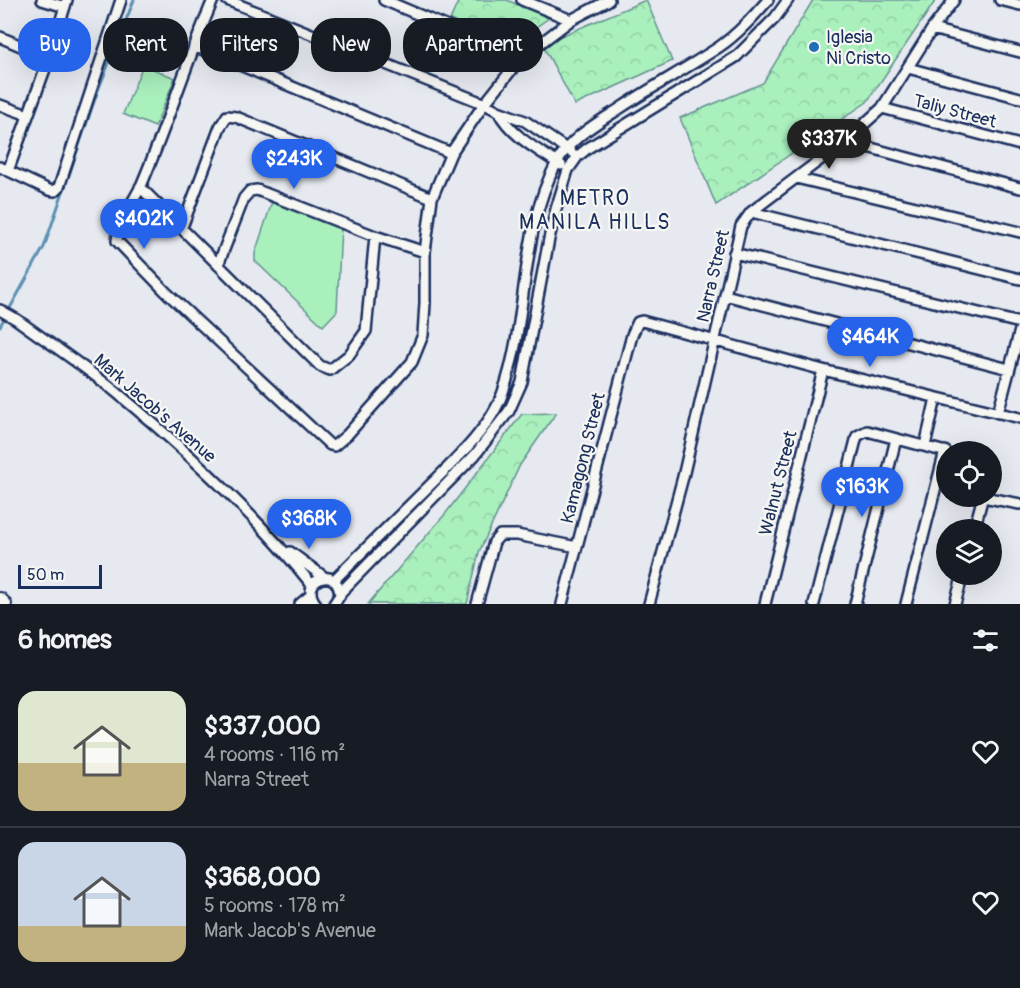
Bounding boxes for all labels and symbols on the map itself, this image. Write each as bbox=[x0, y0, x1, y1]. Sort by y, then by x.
place label: Iglesia Ni Cristo bbox=[826, 26, 891, 70]
marker: Iglesia Ni Cristo bbox=[807, 40, 821, 54]
street label: Taliy Street bbox=[911, 89, 1000, 134]
pin: $337K bbox=[787, 119, 871, 170]
pin: $243K bbox=[252, 139, 336, 190]
district label: METRO MANILA HILLS bbox=[519, 185, 671, 236]
pin: $402K bbox=[102, 199, 186, 250]
street label: Narra Street bbox=[692, 227, 735, 325]
pin: $464K bbox=[828, 317, 912, 368]
street label: Mark Jacob's Avenue bbox=[89, 349, 221, 468]
street label: Kamagong Street bbox=[556, 390, 611, 526]
street label: Walnut Street bbox=[754, 428, 803, 538]
pin: $163K bbox=[820, 467, 904, 518]
pin: $368K bbox=[267, 499, 351, 550]
scale bar bbox=[18, 562, 102, 590]

